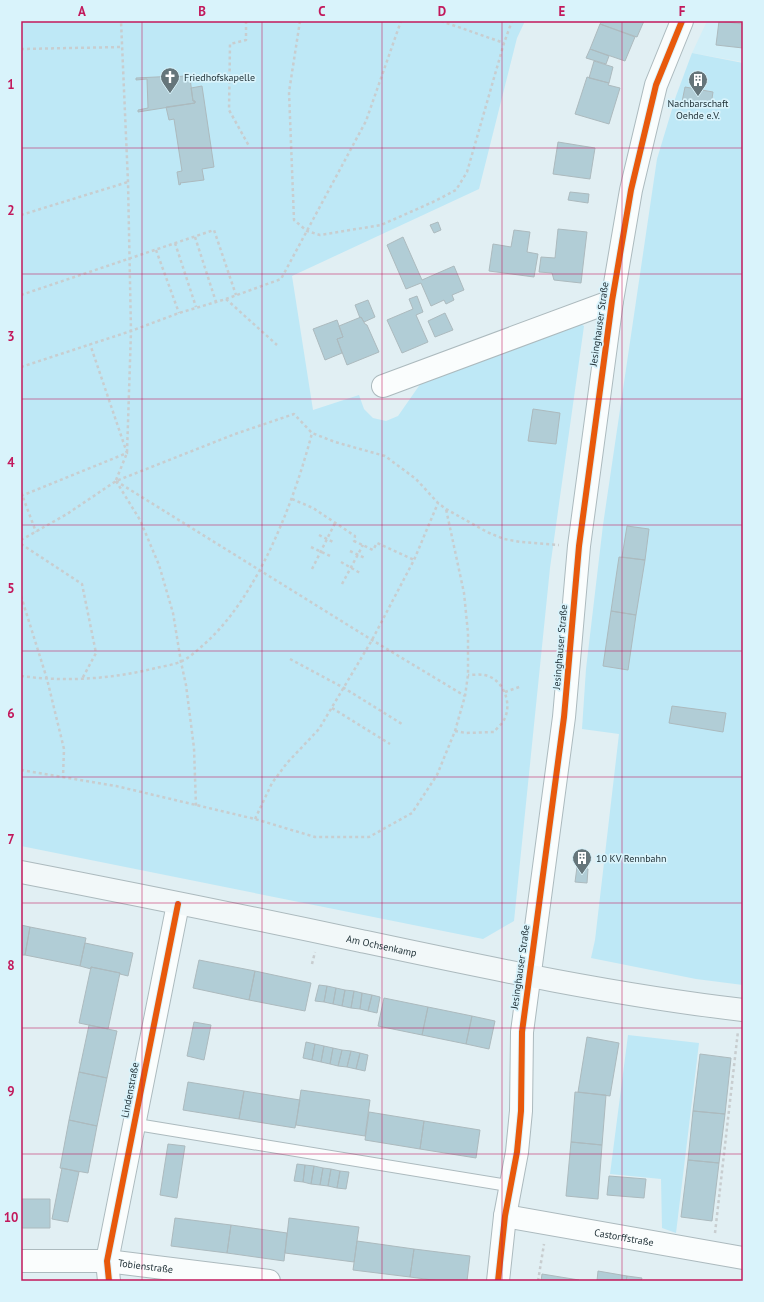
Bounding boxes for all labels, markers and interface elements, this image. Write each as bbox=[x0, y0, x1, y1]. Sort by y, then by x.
text: A bbox=[78, 3, 86, 20]
text: B bbox=[198, 3, 206, 20]
text: C bbox=[318, 3, 326, 20]
text: D bbox=[438, 3, 446, 20]
text: E bbox=[559, 3, 566, 20]
text: F bbox=[679, 3, 686, 20]
church icon: Friedhofskapelle bbox=[159, 66, 181, 94]
building icon: Nachbarschaft Oehde e.V. bbox=[687, 69, 709, 97]
place label: Friedhofskapelle bbox=[184, 71, 255, 84]
text: 1 bbox=[7, 76, 15, 93]
place label: Nachbarschaft Oehde e.V. bbox=[668, 97, 729, 122]
text: 2 bbox=[7, 202, 15, 219]
street label: Jesinghauser Straße bbox=[587, 281, 611, 368]
text: 3 bbox=[7, 328, 15, 345]
text: 4 bbox=[7, 454, 15, 471]
text: 5 bbox=[7, 580, 15, 597]
street label: Jesinghauser Straße bbox=[550, 604, 570, 691]
text: 6 bbox=[7, 705, 15, 722]
text: 7 bbox=[7, 831, 15, 848]
building icon: 10 KV Rennbahn bbox=[571, 847, 593, 875]
place label: 10 KV Rennbahn bbox=[596, 852, 667, 865]
street label: Jesinghauser Straße bbox=[508, 924, 532, 1011]
street label: Am Ochsenkamp bbox=[345, 932, 418, 959]
text: 8 bbox=[7, 957, 15, 974]
street label: Lindenstraße bbox=[118, 1061, 142, 1119]
text: 9 bbox=[7, 1083, 15, 1100]
text: 10 bbox=[4, 1209, 18, 1226]
street label: Castorffstraße bbox=[593, 1225, 655, 1249]
street label: Tobienstraße bbox=[117, 1256, 174, 1276]

